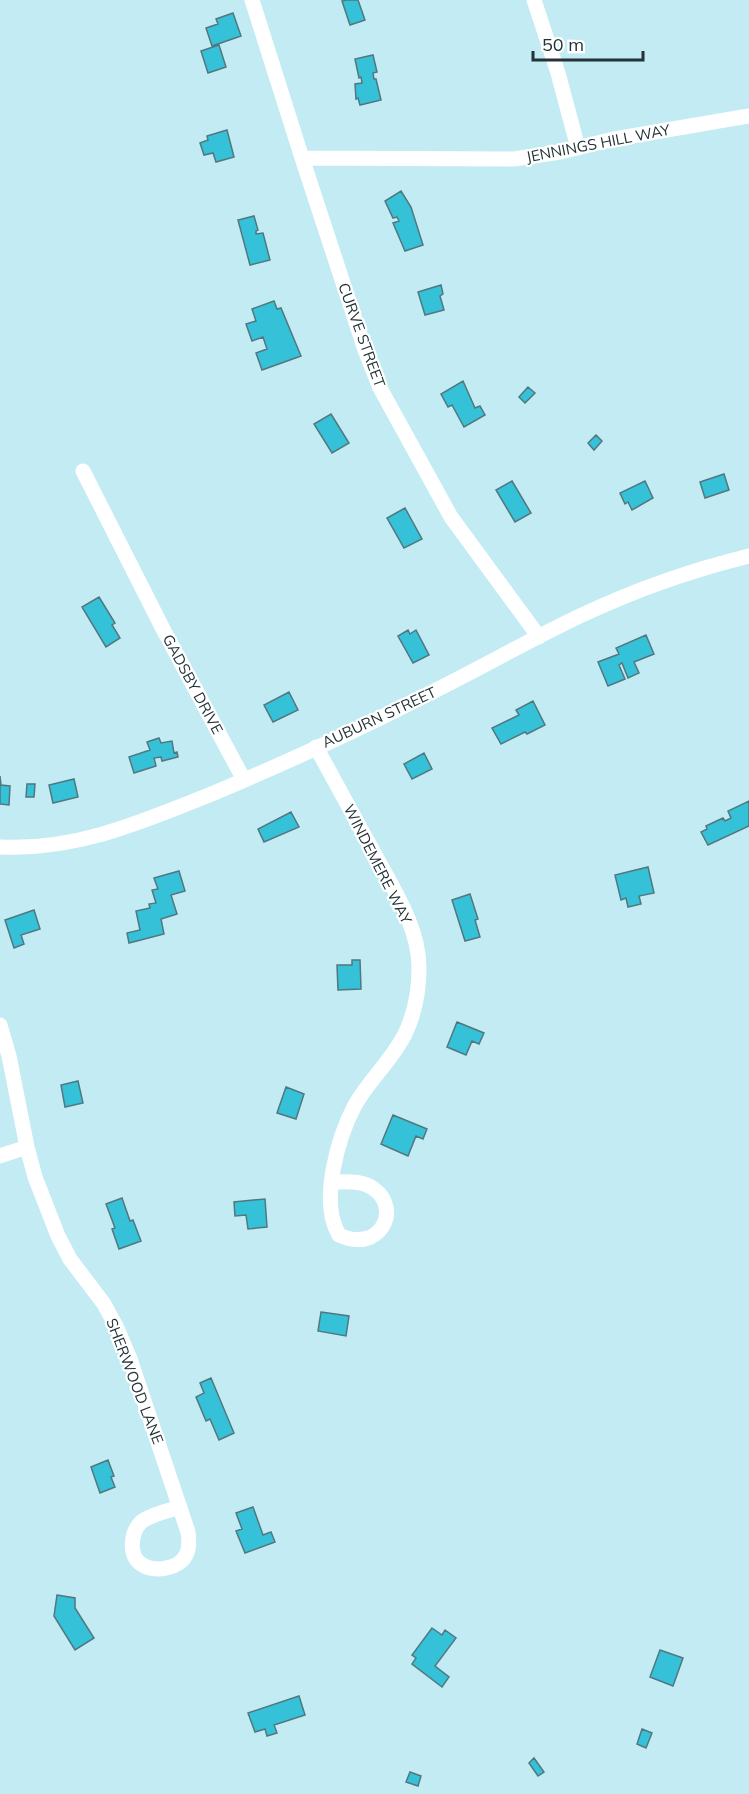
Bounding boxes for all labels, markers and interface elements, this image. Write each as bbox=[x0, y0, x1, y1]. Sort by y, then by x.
scale bar bbox=[533, 24, 642, 62]
text: 50 m bbox=[542, 33, 584, 56]
street label: JENNINGS HILL WAY bbox=[524, 120, 672, 166]
street label: CURVE STREET bbox=[334, 280, 390, 390]
street label: GADSBY DRIVE bbox=[159, 631, 227, 737]
street label: AUBURN STREET bbox=[319, 682, 439, 752]
street label: WINDEMERE WAY bbox=[340, 801, 417, 928]
street label: SHERWOOD LANE bbox=[102, 1315, 168, 1447]

